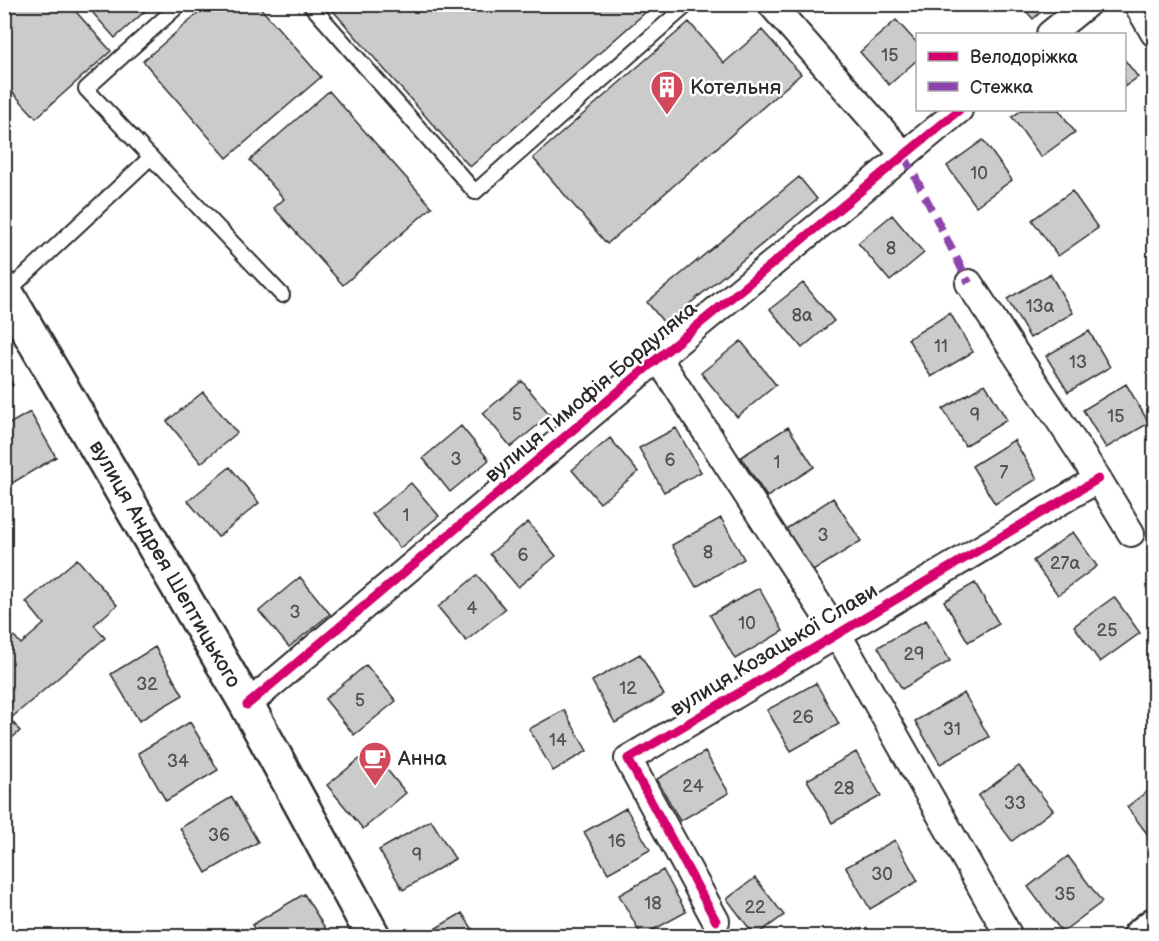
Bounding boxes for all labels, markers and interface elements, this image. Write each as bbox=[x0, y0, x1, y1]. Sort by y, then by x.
legend bbox=[916, 33, 1126, 111]
house number: 15 bbox=[881, 45, 899, 66]
text: Велодоріжка bbox=[970, 47, 1078, 68]
building icon: Котельня bbox=[649, 69, 685, 116]
place label: Котельня bbox=[690, 75, 781, 100]
text: Стежка bbox=[970, 77, 1033, 98]
house number: 10 bbox=[970, 163, 988, 184]
house number: 8 bbox=[886, 238, 896, 259]
street label: вулиця Тимофія Бордуляка bbox=[480, 296, 702, 488]
house number: 13а bbox=[1026, 296, 1055, 317]
house number: 8а bbox=[791, 305, 813, 326]
house number: 11 bbox=[934, 336, 948, 357]
house number: 13 bbox=[1069, 352, 1087, 373]
house number: 5 bbox=[512, 404, 522, 425]
house number: 9 bbox=[970, 405, 980, 426]
house number: 15 bbox=[1107, 406, 1125, 427]
street label: вулиця Андрея Шептицького bbox=[84, 436, 246, 692]
house number: 3 bbox=[450, 449, 462, 470]
house number: 6 bbox=[665, 450, 676, 471]
house number: 1 bbox=[774, 452, 780, 473]
house number: 7 bbox=[1000, 462, 1009, 483]
house number: 1 bbox=[403, 505, 409, 526]
house number: 3 bbox=[817, 525, 829, 546]
house number: 8 bbox=[703, 542, 713, 563]
house number: 6 bbox=[518, 545, 529, 566]
house number: 27а bbox=[1050, 553, 1080, 574]
street label: вулиця Козацької Слави bbox=[666, 578, 882, 722]
house number: 4 bbox=[467, 598, 478, 619]
house number: 3 bbox=[289, 602, 301, 623]
house number: 10 bbox=[738, 613, 756, 634]
house number: 25 bbox=[1097, 620, 1117, 641]
house number: 29 bbox=[903, 644, 925, 665]
house number: 32 bbox=[136, 674, 158, 695]
house number: 12 bbox=[619, 678, 637, 699]
house number: 5 bbox=[355, 690, 365, 711]
house number: 26 bbox=[792, 707, 814, 728]
house number: 31 bbox=[943, 719, 961, 740]
house number: 14 bbox=[549, 730, 567, 751]
cafe icon: Анна bbox=[357, 740, 393, 787]
place label: Анна bbox=[397, 746, 447, 771]
house number: 34 bbox=[167, 751, 189, 772]
house number: 24 bbox=[682, 776, 704, 797]
house number: 28 bbox=[833, 778, 855, 799]
house number: 33 bbox=[1004, 793, 1026, 814]
house number: 36 bbox=[208, 825, 230, 846]
house number: 16 bbox=[608, 831, 626, 852]
house number: 9 bbox=[412, 845, 422, 866]
house number: 30 bbox=[871, 864, 893, 885]
house number: 35 bbox=[1054, 884, 1076, 905]
house number: 18 bbox=[644, 893, 662, 914]
house number: 22 bbox=[744, 897, 766, 918]

